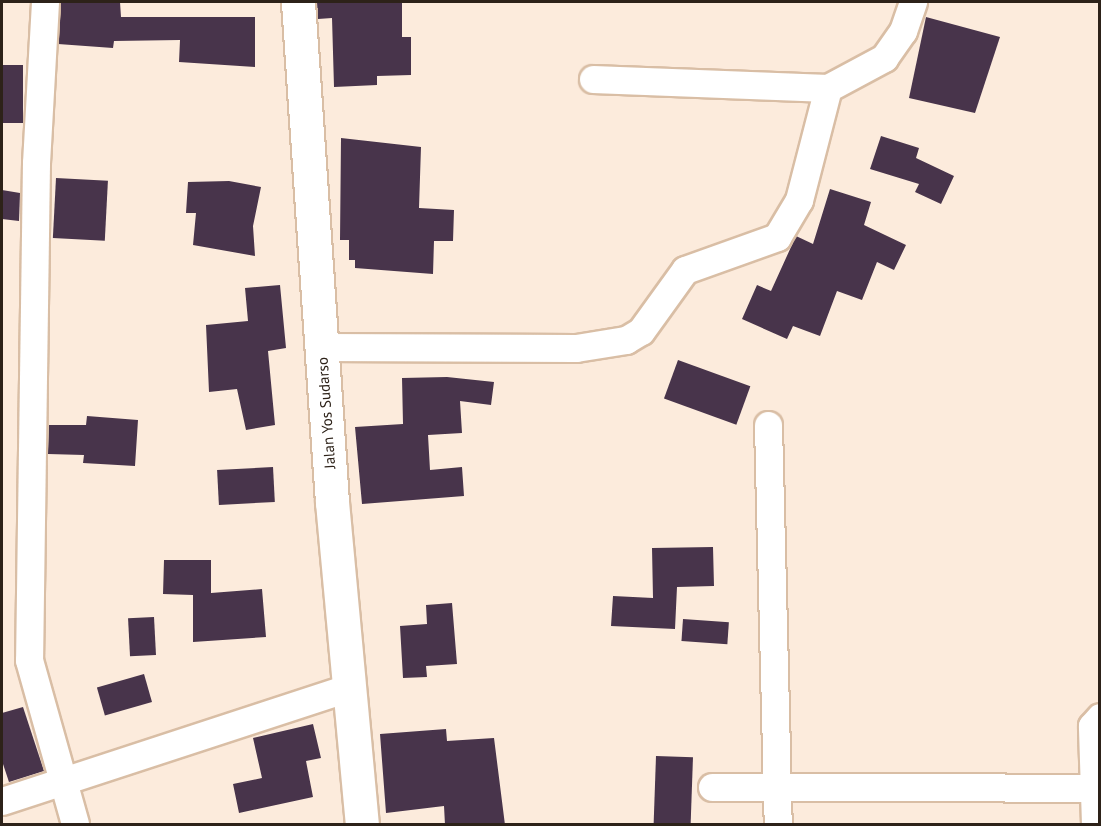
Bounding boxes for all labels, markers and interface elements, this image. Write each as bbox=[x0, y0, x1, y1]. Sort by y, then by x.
street label: Jalan Yos Sudarso bbox=[313, 356, 339, 470]

